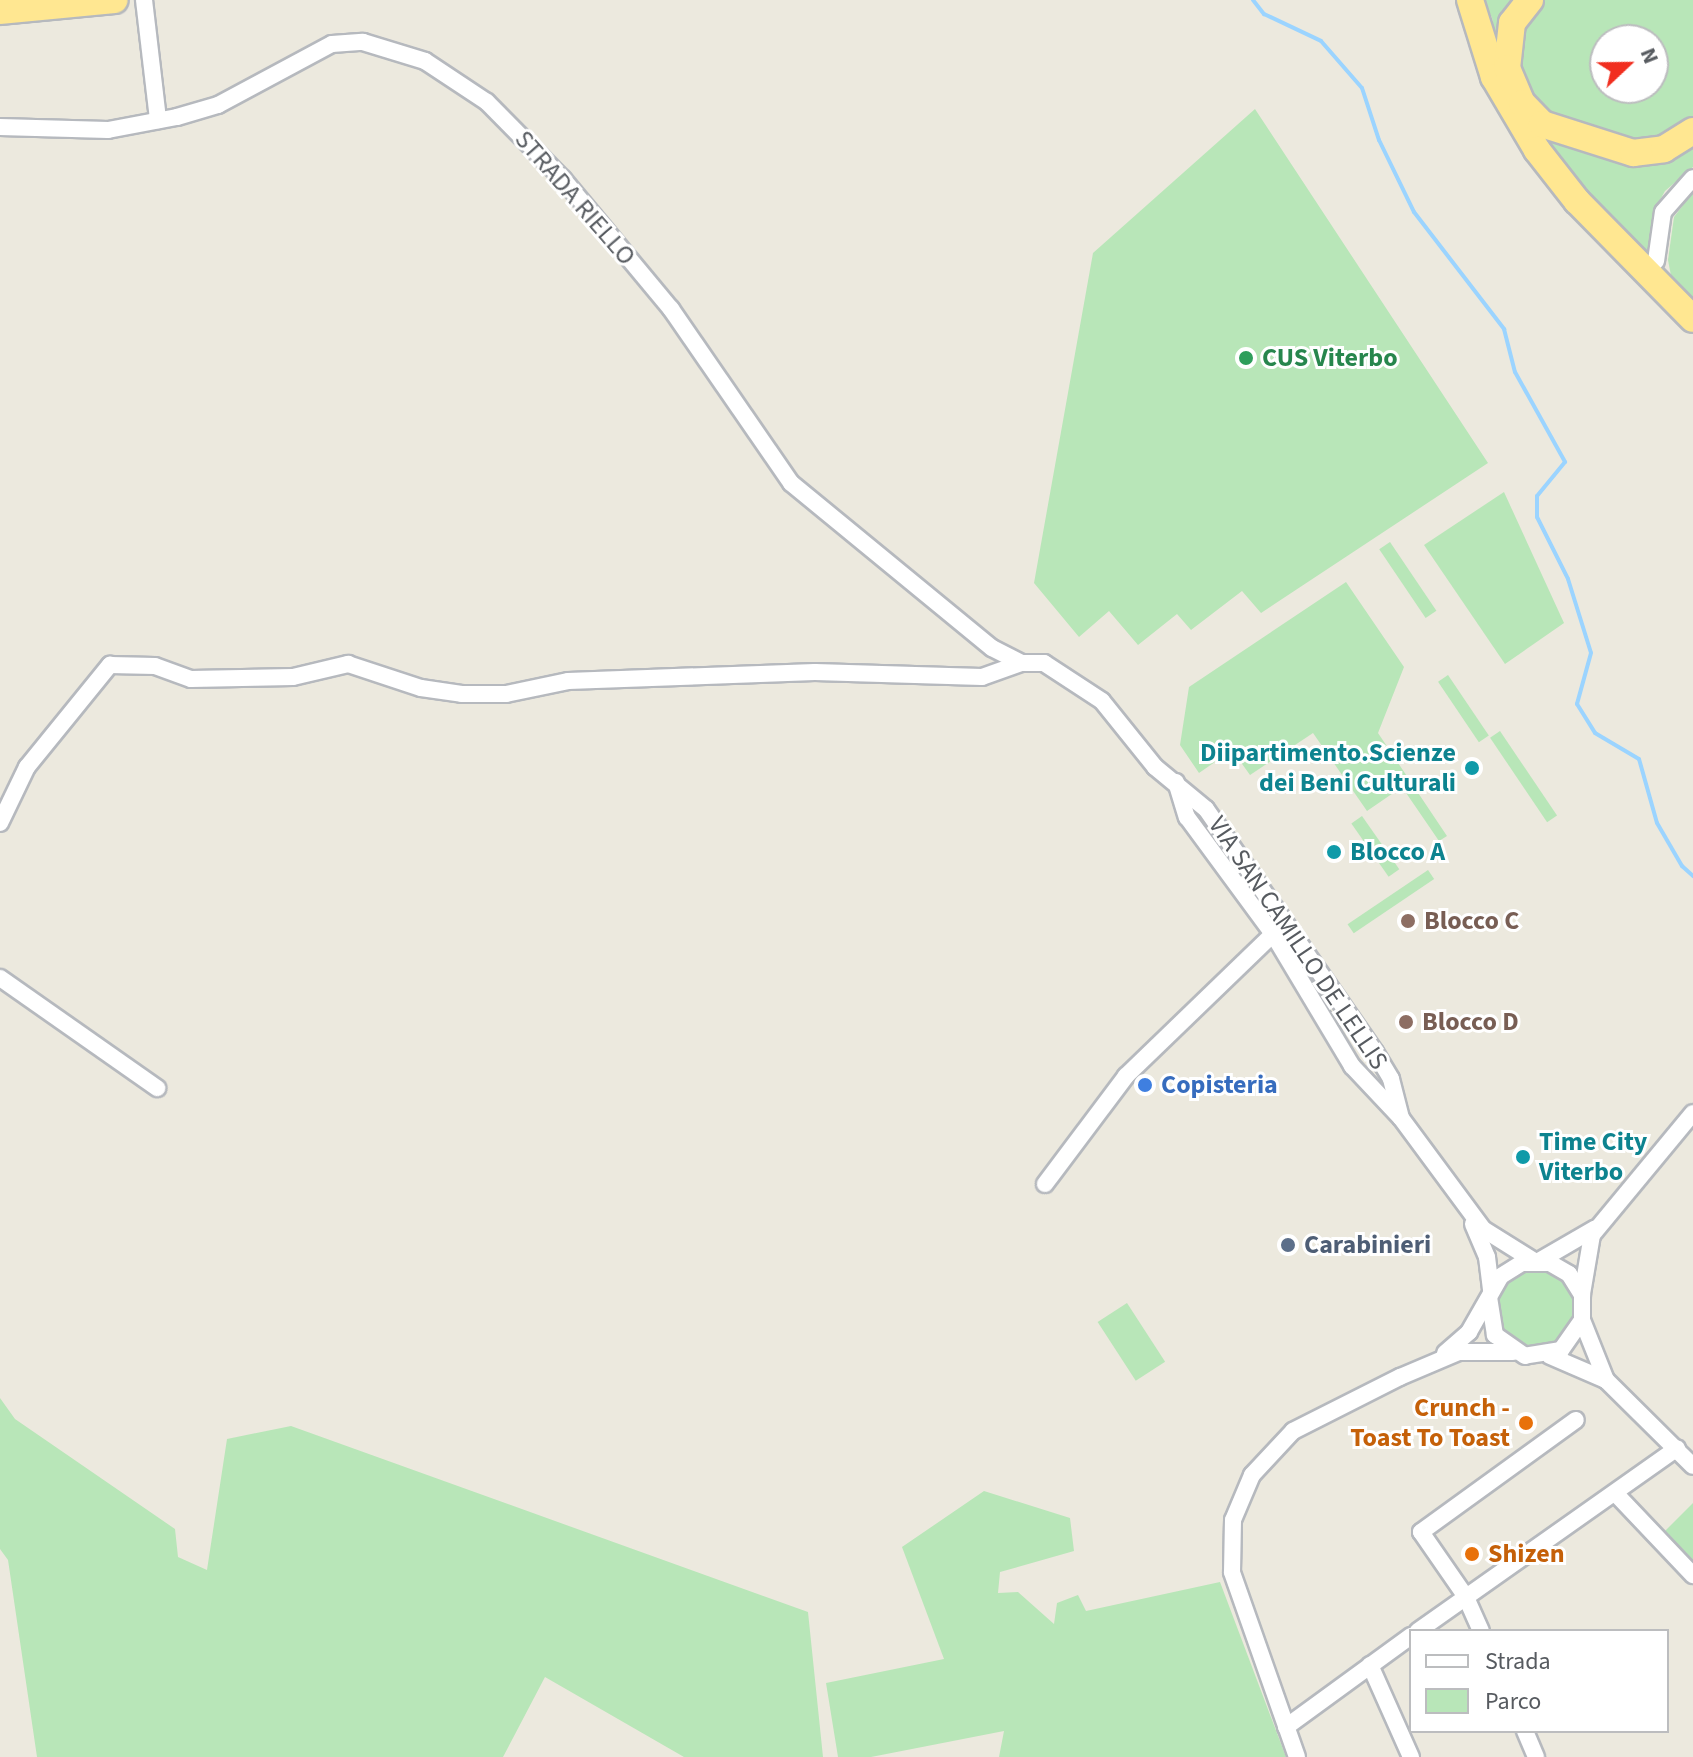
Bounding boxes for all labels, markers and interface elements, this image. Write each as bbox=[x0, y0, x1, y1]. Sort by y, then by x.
north arrow bbox=[1589, 24, 1669, 104]
text: N bbox=[1632, 43, 1667, 69]
street label: STRADA RIELLO bbox=[508, 124, 642, 272]
place label: CUS Viterbo bbox=[1262, 342, 1398, 374]
marker: CUS Viterbo bbox=[1237, 349, 1255, 367]
place label: Diipartimento.Scienze dei Beni Culturali bbox=[1200, 737, 1456, 798]
marker: Diipartimento.Scienze dei Beni Culturali bbox=[1463, 759, 1481, 777]
street label: VIA SAN CAMILLO DE LELLIS bbox=[1202, 811, 1394, 1075]
place label: Blocco A bbox=[1350, 836, 1445, 868]
marker: Blocco A bbox=[1325, 843, 1343, 861]
place label: Blocco C bbox=[1424, 905, 1519, 937]
marker: Blocco C bbox=[1399, 912, 1417, 930]
place label: Blocco D bbox=[1422, 1006, 1519, 1038]
marker: Blocco D bbox=[1397, 1013, 1415, 1031]
place label: Copisteria bbox=[1161, 1069, 1278, 1101]
marker: Copisteria bbox=[1136, 1076, 1154, 1094]
place label: Time City Viterbo bbox=[1539, 1126, 1647, 1188]
marker: Time City Viterbo bbox=[1514, 1148, 1532, 1166]
place label: Carabinieri bbox=[1304, 1229, 1431, 1261]
marker: Carabinieri bbox=[1279, 1236, 1297, 1254]
place label: Crunch - Toast To Toast bbox=[1350, 1392, 1510, 1454]
marker: Crunch - Toast To Toast bbox=[1517, 1414, 1535, 1432]
place label: Shizen bbox=[1488, 1538, 1565, 1570]
marker: Shizen bbox=[1463, 1545, 1481, 1563]
legend bbox=[1409, 1629, 1669, 1733]
text: Strada bbox=[1485, 1644, 1551, 1679]
text: Parco bbox=[1485, 1684, 1541, 1719]

